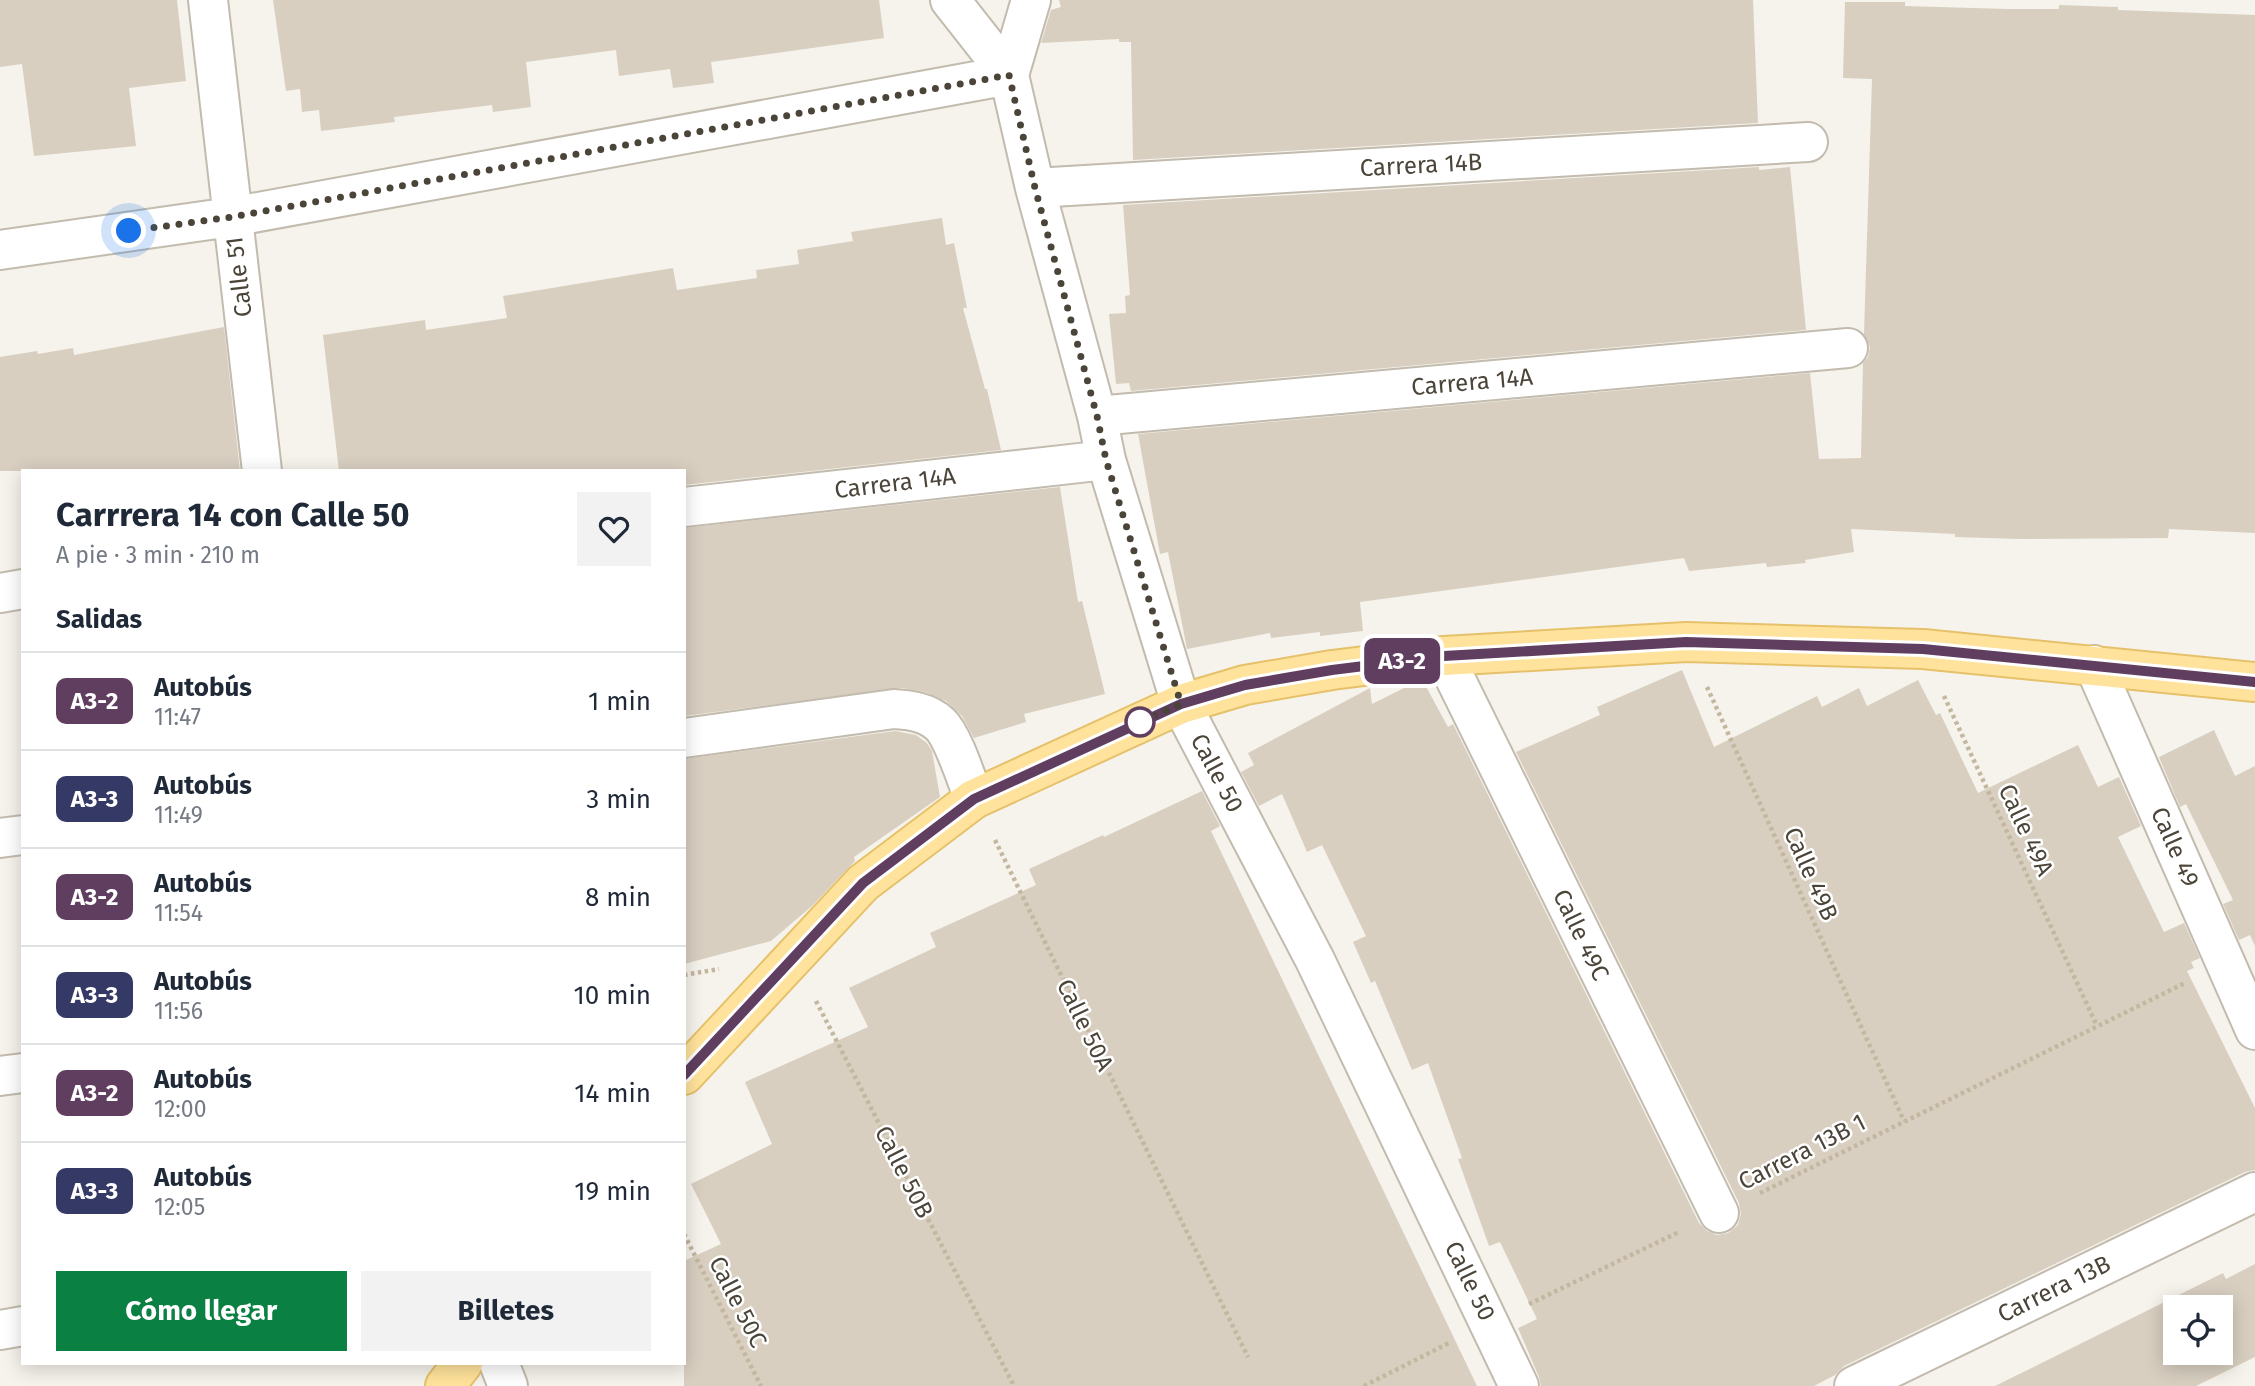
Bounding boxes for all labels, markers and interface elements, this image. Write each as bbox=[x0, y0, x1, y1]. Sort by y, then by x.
street label: Carrera 14B bbox=[1359, 148, 1483, 182]
your location bbox=[111, 213, 146, 248]
street label: Calle 51 bbox=[220, 235, 258, 319]
street label: Carrera 14A bbox=[1410, 363, 1534, 401]
street label: Carrera 14A bbox=[833, 462, 957, 504]
button: heart bbox=[577, 492, 651, 566]
text: Carrrera 14 con Calle 50 bbox=[56, 495, 410, 535]
text: A pie · 3 min · 210 m bbox=[56, 541, 260, 569]
text: Salidas bbox=[56, 604, 142, 635]
line badge: A3-2 bbox=[1353, 638, 1451, 684]
text: A3-2 bbox=[1378, 647, 1426, 675]
text: Autobús bbox=[154, 672, 252, 703]
text: 1 min bbox=[588, 686, 651, 717]
text: A3-2 bbox=[71, 687, 118, 715]
text: 11:47 bbox=[154, 703, 201, 731]
unlabelled marker bbox=[1125, 707, 1155, 737]
street label: Calle 50 bbox=[1185, 729, 1249, 817]
text: Autobús bbox=[154, 770, 252, 801]
street label: Calle 49A bbox=[1993, 780, 2059, 880]
text: 3 min bbox=[586, 784, 651, 815]
text: A3-3 bbox=[71, 785, 118, 813]
text: 11:49 bbox=[154, 801, 203, 829]
street label: Calle 49 bbox=[2145, 803, 2205, 891]
street label: Calle 49B bbox=[1778, 823, 1844, 925]
text: Autobús bbox=[154, 868, 252, 899]
text: 8 min bbox=[585, 882, 651, 913]
text: A3-2 bbox=[71, 883, 118, 911]
street label: Calle 49C bbox=[1547, 885, 1615, 985]
text: 11:54 bbox=[154, 899, 203, 927]
text: Autobús bbox=[154, 966, 252, 997]
street label: Calle 50A bbox=[1051, 975, 1119, 1076]
text: 10 min bbox=[573, 980, 651, 1011]
text: A3-3 bbox=[71, 981, 118, 1009]
text: 11:56 bbox=[154, 997, 203, 1025]
text: Autobús bbox=[154, 1064, 252, 1095]
text: 14 min bbox=[574, 1078, 651, 1109]
text: A3-2 bbox=[71, 1079, 118, 1107]
text: 12:00 bbox=[154, 1095, 207, 1123]
street label: Carrera 13B 1 bbox=[1734, 1108, 1870, 1196]
street label: Calle 50B bbox=[869, 1121, 939, 1223]
text: Autobús bbox=[154, 1162, 252, 1193]
text: 19 min bbox=[574, 1176, 651, 1207]
text: A3-3 bbox=[71, 1177, 118, 1205]
text: 12:05 bbox=[154, 1193, 205, 1221]
street label: Calle 50 bbox=[1439, 1237, 1501, 1325]
street label: Carrera 13B bbox=[1993, 1250, 2115, 1328]
street label: Calle 50C bbox=[703, 1252, 773, 1352]
button: Cómo llegar bbox=[56, 1271, 347, 1351]
button: Billetes bbox=[361, 1271, 651, 1351]
map controls bbox=[2163, 1295, 2233, 1365]
button: locate bbox=[2163, 1295, 2233, 1365]

